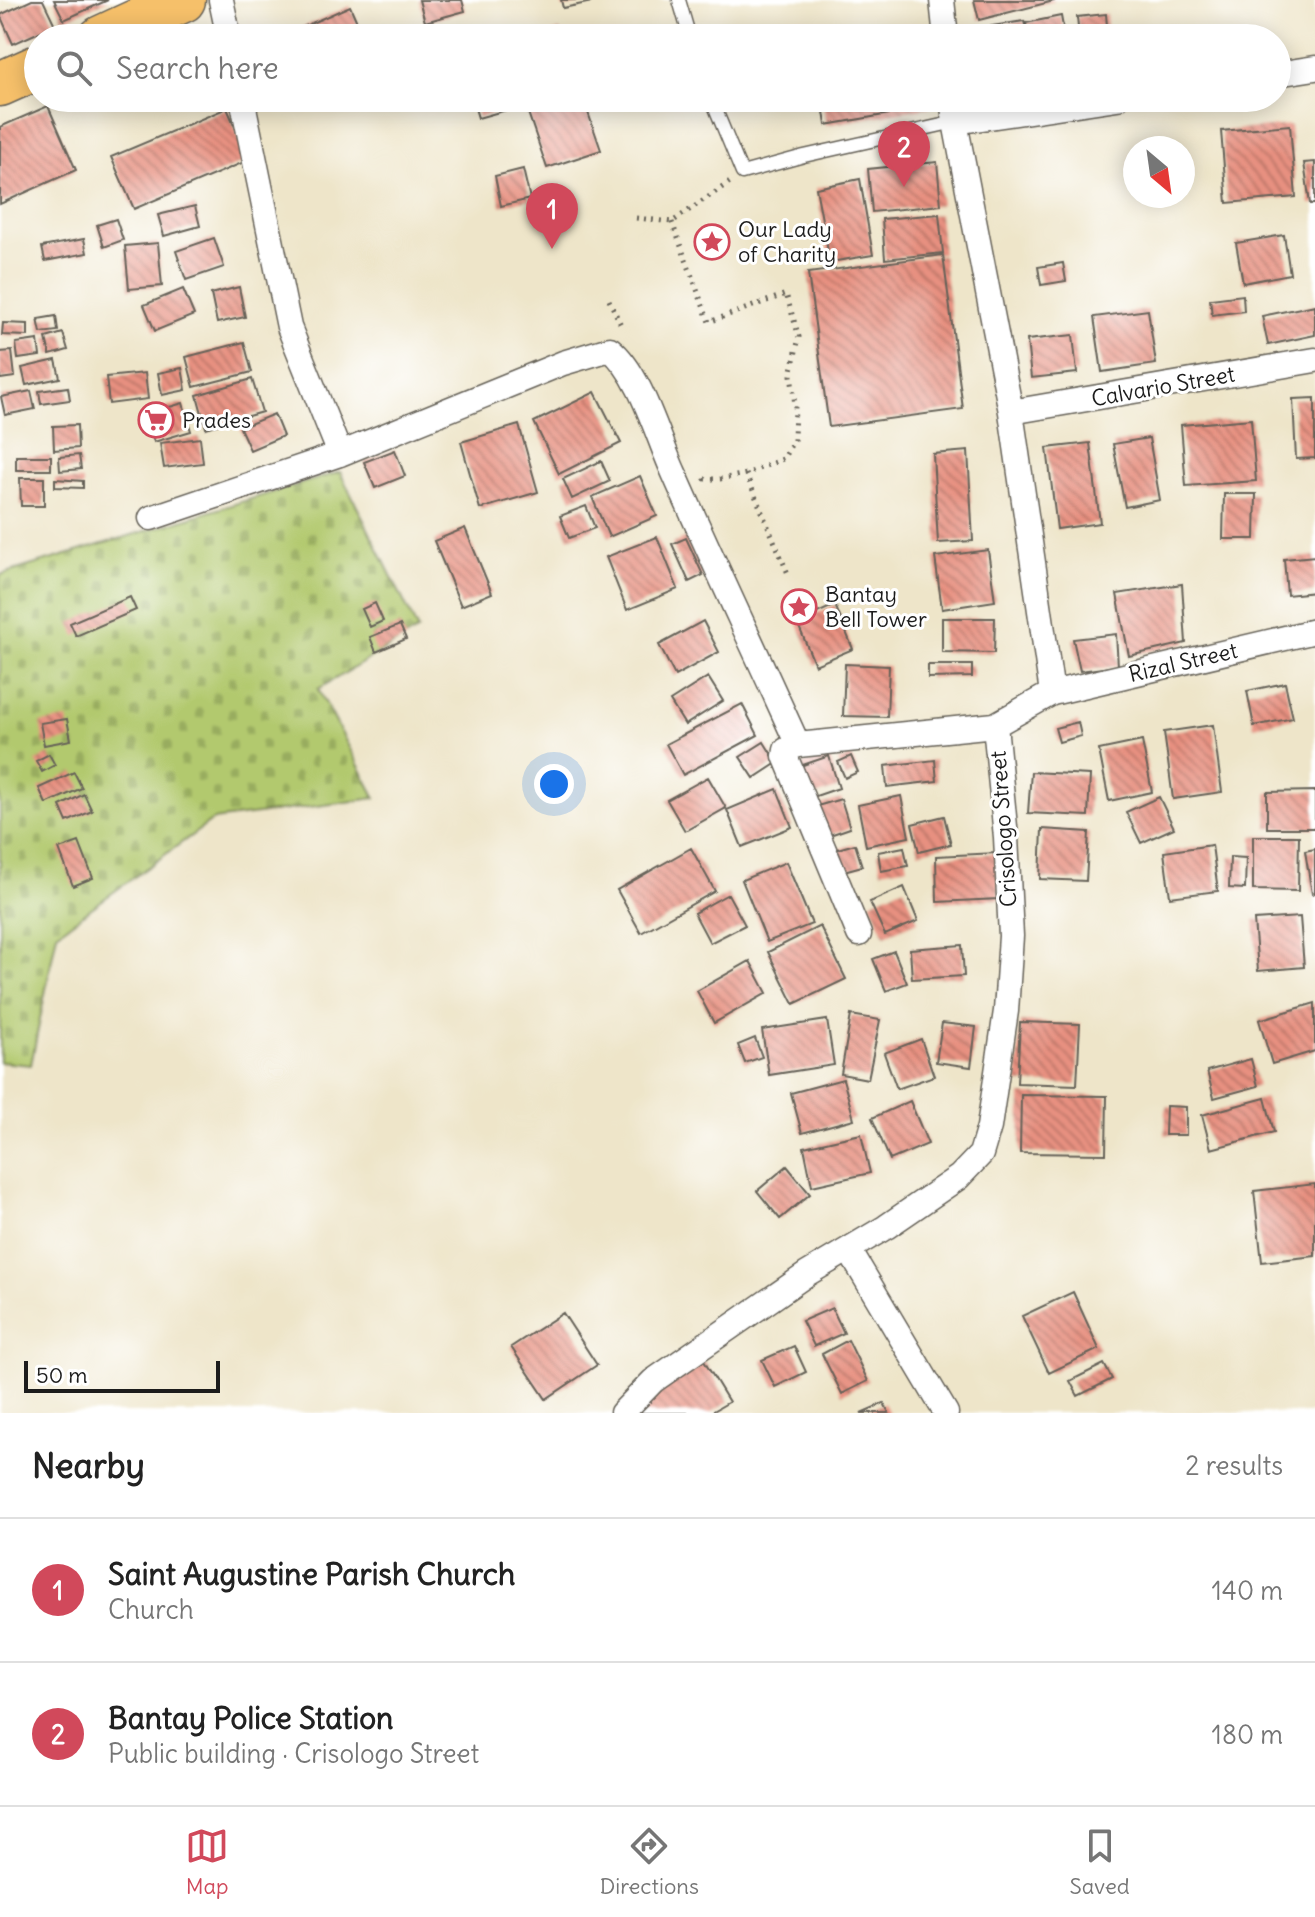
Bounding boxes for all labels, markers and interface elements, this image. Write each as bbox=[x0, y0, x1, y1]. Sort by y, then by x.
search box bbox=[24, 24, 1291, 112]
icon: search bbox=[52, 46, 96, 90]
text: Search here bbox=[116, 49, 279, 87]
pin: 2 bbox=[878, 121, 930, 187]
north arrow bbox=[1123, 136, 1195, 208]
pin: 1 bbox=[526, 183, 578, 249]
place label: Our Lady of Charity bbox=[738, 215, 836, 268]
place icon: Our Lady of Charity bbox=[693, 223, 731, 261]
street label: Calvario Street bbox=[1089, 360, 1237, 412]
supermarket icon: Prades bbox=[137, 401, 175, 439]
place label: Prades bbox=[182, 406, 251, 434]
place label: Bantay Bell Tower bbox=[825, 580, 927, 633]
place icon: Bantay Bell Tower bbox=[780, 588, 818, 626]
street label: Rizal Street bbox=[1126, 636, 1240, 688]
street label: Crisologo Street bbox=[984, 750, 1022, 908]
your location bbox=[534, 764, 574, 804]
scale bar bbox=[24, 1357, 220, 1393]
text: 50 m bbox=[36, 1361, 88, 1389]
text: Nearby bbox=[32, 1444, 145, 1487]
text: 2 results bbox=[1185, 1449, 1283, 1482]
text: Saint Augustine Parish Church bbox=[108, 1555, 515, 1593]
text: 1 bbox=[53, 1574, 63, 1607]
text: 140 m bbox=[1212, 1574, 1283, 1607]
text: Church bbox=[108, 1593, 194, 1626]
text: Bantay Police Station bbox=[108, 1699, 393, 1737]
text: 2 bbox=[51, 1718, 65, 1751]
text: 180 m bbox=[1212, 1718, 1283, 1751]
text: Public building · Crisologo Street bbox=[108, 1737, 479, 1770]
tab: Map bbox=[185, 1824, 229, 1900]
tab: Directions bbox=[600, 1824, 699, 1900]
tab: Saved bbox=[1069, 1824, 1130, 1900]

